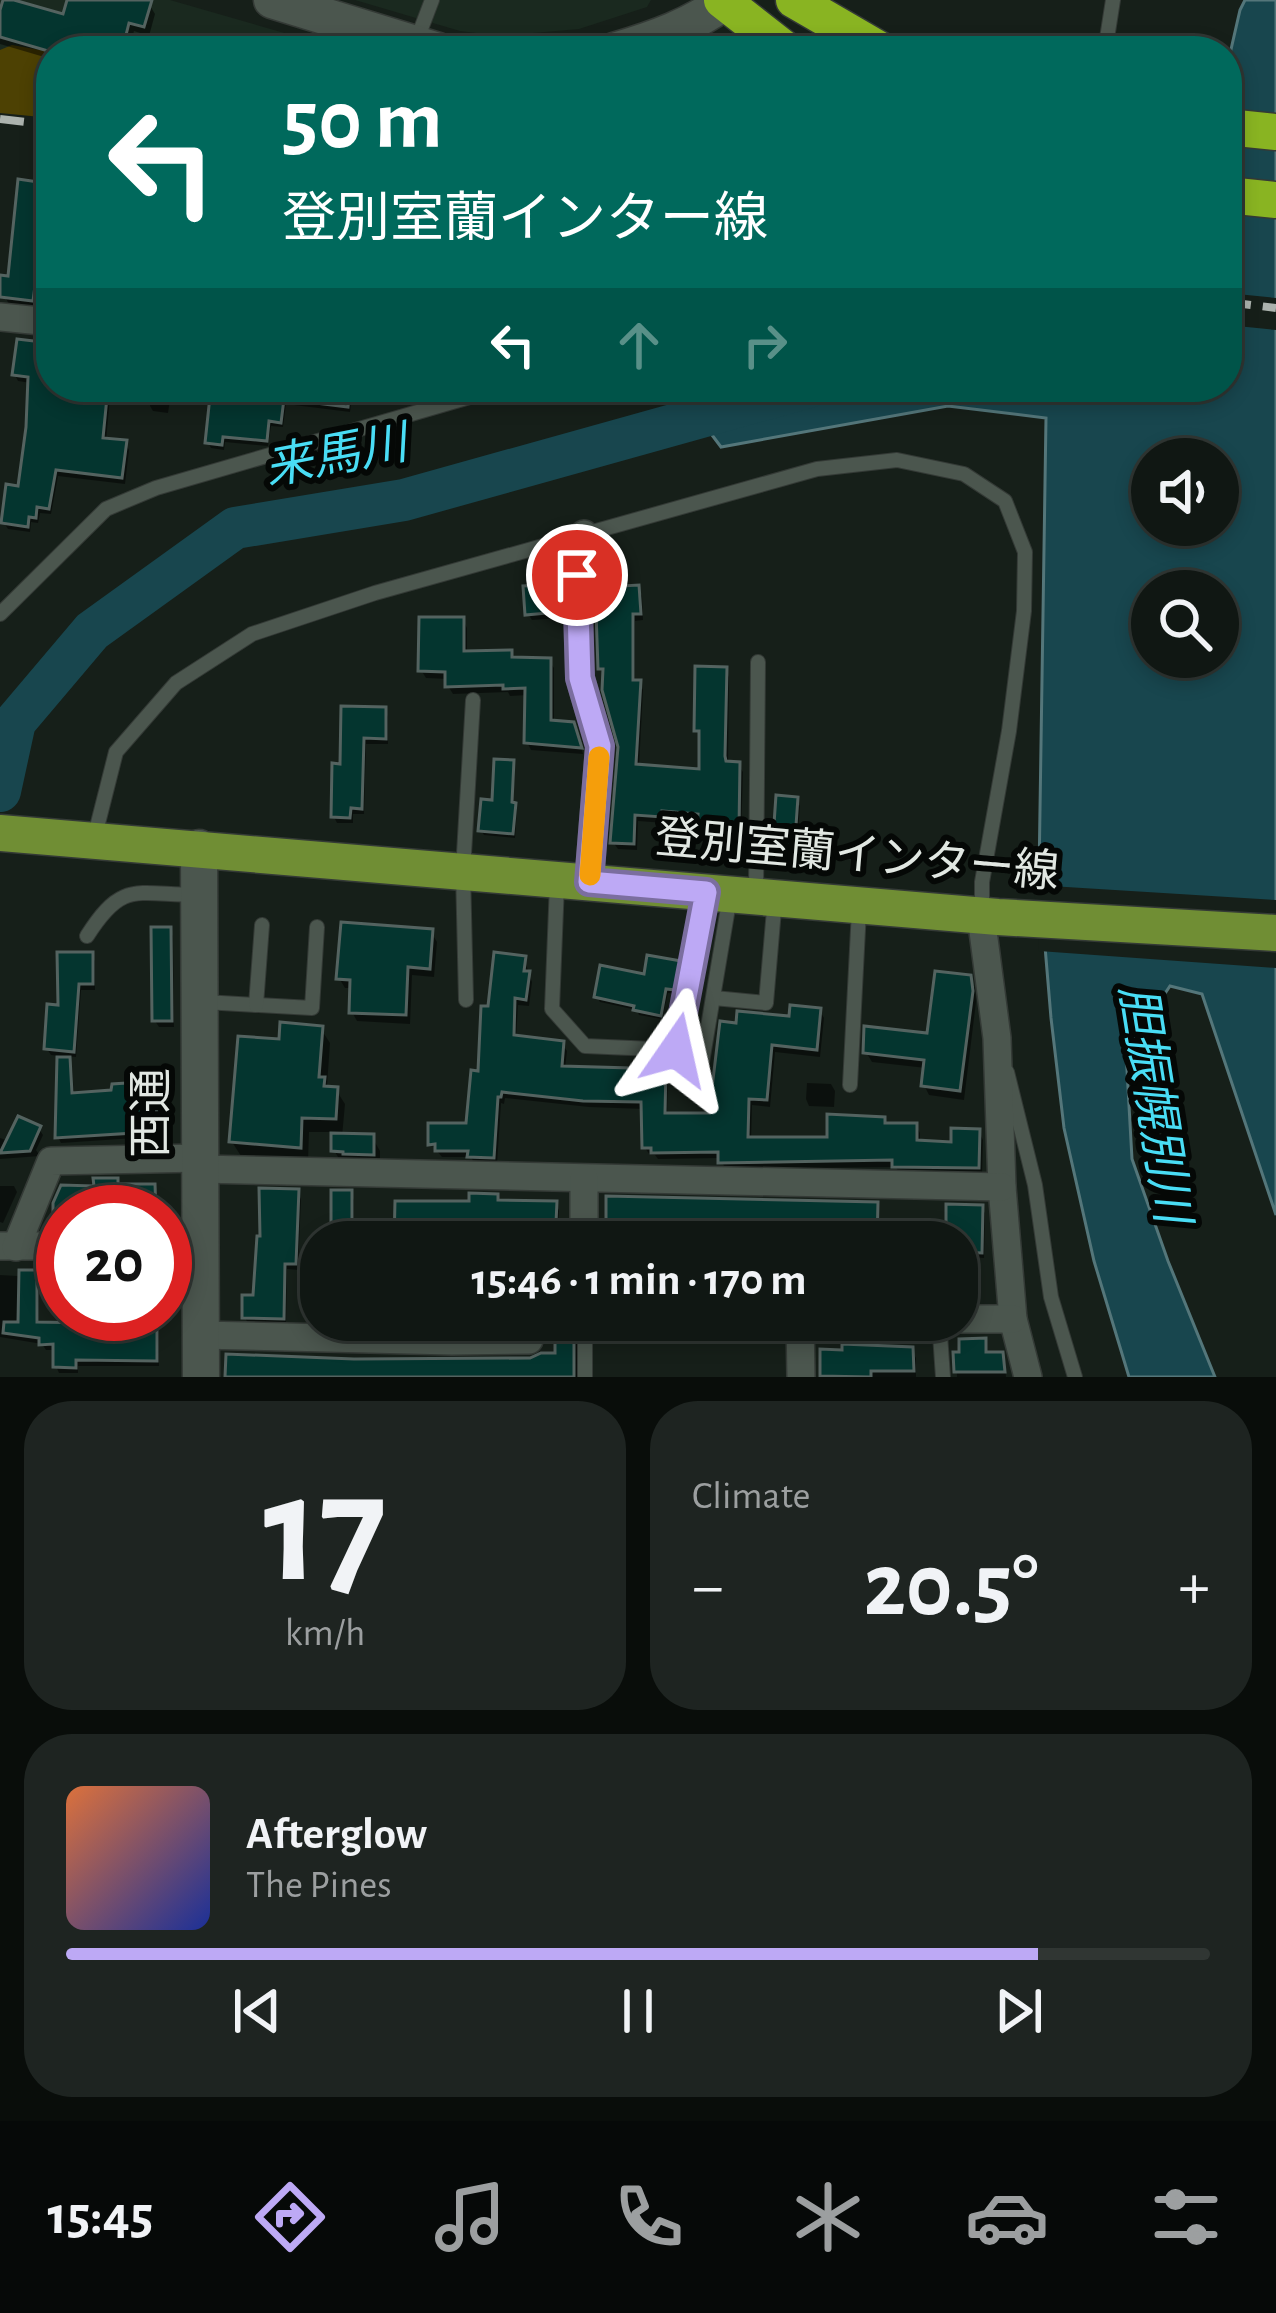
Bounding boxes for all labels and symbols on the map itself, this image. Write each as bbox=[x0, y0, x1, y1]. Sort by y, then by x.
water label: 来馬川 bbox=[260, 416, 416, 494]
pin bbox=[526, 524, 628, 626]
street label: 登別室蘭インター線 bbox=[653, 814, 1061, 896]
water label: 胆振幌別川 bbox=[1111, 981, 1199, 1231]
position arrow bbox=[613, 987, 739, 1113]
street label: 西通 bbox=[129, 1068, 175, 1158]
speed limit sign: 20 bbox=[36, 1185, 192, 1341]

